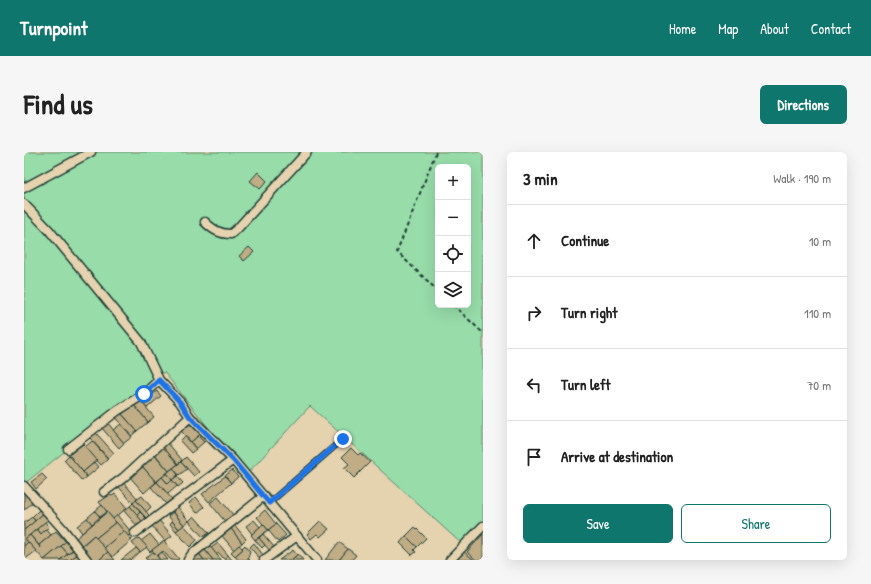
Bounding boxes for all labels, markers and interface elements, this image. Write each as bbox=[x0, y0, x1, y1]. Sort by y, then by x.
text: Turnpoint bbox=[20, 15, 88, 41]
text: Home bbox=[669, 19, 696, 38]
text: Map bbox=[718, 19, 738, 38]
text: About bbox=[760, 19, 789, 38]
text: Contact bbox=[811, 19, 851, 38]
text: Find us bbox=[24, 85, 93, 123]
button: Directions bbox=[760, 85, 847, 124]
map controls bbox=[435, 164, 471, 308]
button: + bbox=[435, 164, 471, 200]
text: 3 min bbox=[523, 167, 558, 190]
text: Walk · 190 m bbox=[773, 169, 831, 187]
button: − bbox=[435, 200, 471, 236]
icon: ahead bbox=[523, 230, 545, 252]
text: Continue bbox=[561, 230, 609, 251]
text: 10 m bbox=[809, 232, 831, 250]
button: locate bbox=[435, 236, 471, 272]
button: layers bbox=[435, 272, 471, 308]
icon: right bbox=[523, 302, 545, 324]
text: Turn right bbox=[561, 302, 617, 323]
text: 110 m bbox=[804, 304, 831, 322]
icon: left bbox=[523, 374, 545, 396]
text: Turn left bbox=[561, 374, 611, 395]
text: 70 m bbox=[807, 376, 831, 394]
route start bbox=[135, 385, 153, 403]
route end bbox=[334, 430, 352, 448]
icon: arrive bbox=[523, 446, 545, 468]
text: Arrive at destination bbox=[561, 446, 673, 467]
button: Save bbox=[523, 504, 673, 543]
button: Share bbox=[681, 504, 831, 543]

